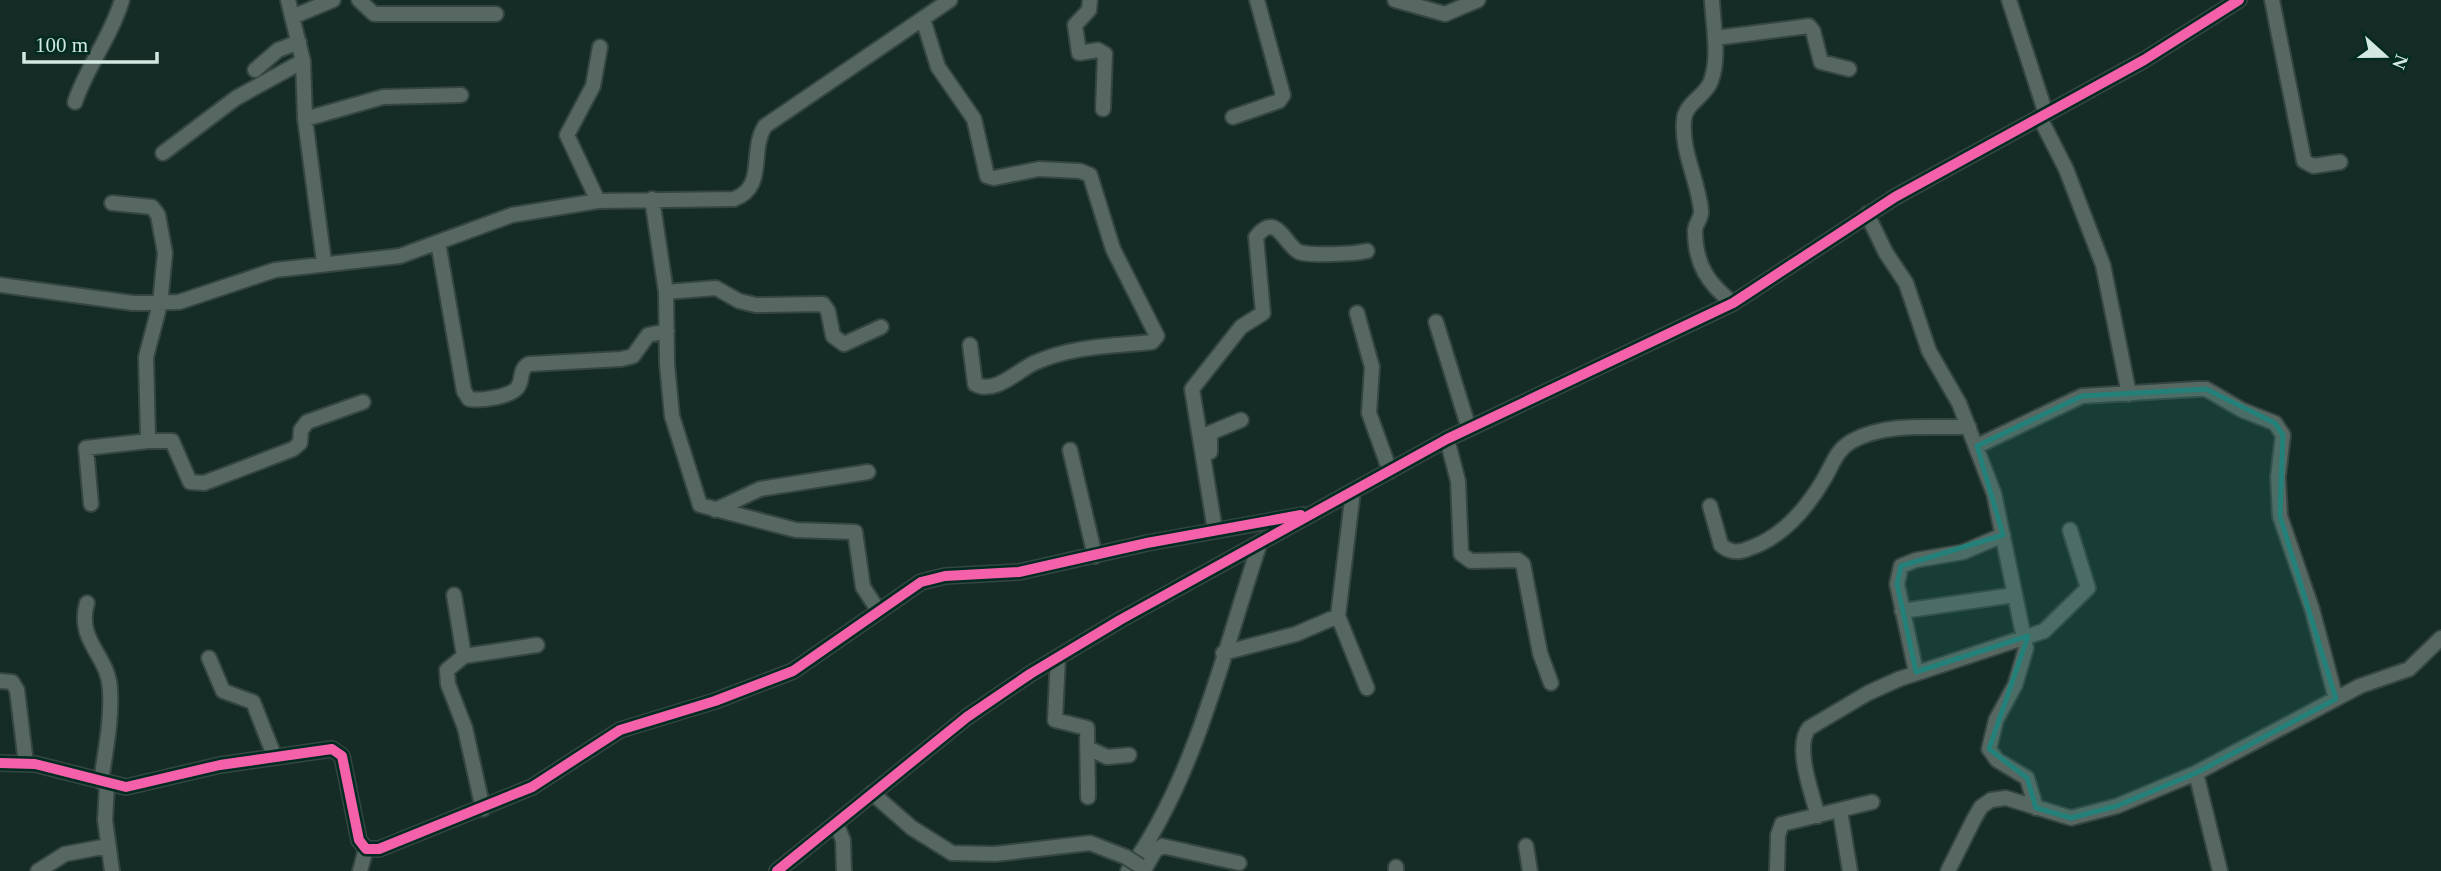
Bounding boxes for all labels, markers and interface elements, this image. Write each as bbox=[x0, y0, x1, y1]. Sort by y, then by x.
scale bar bbox=[24, 21, 158, 65]
north arrow bbox=[2350, 21, 2420, 91]
text: 100 m bbox=[35, 33, 88, 57]
text: N bbox=[2388, 52, 2413, 72]

